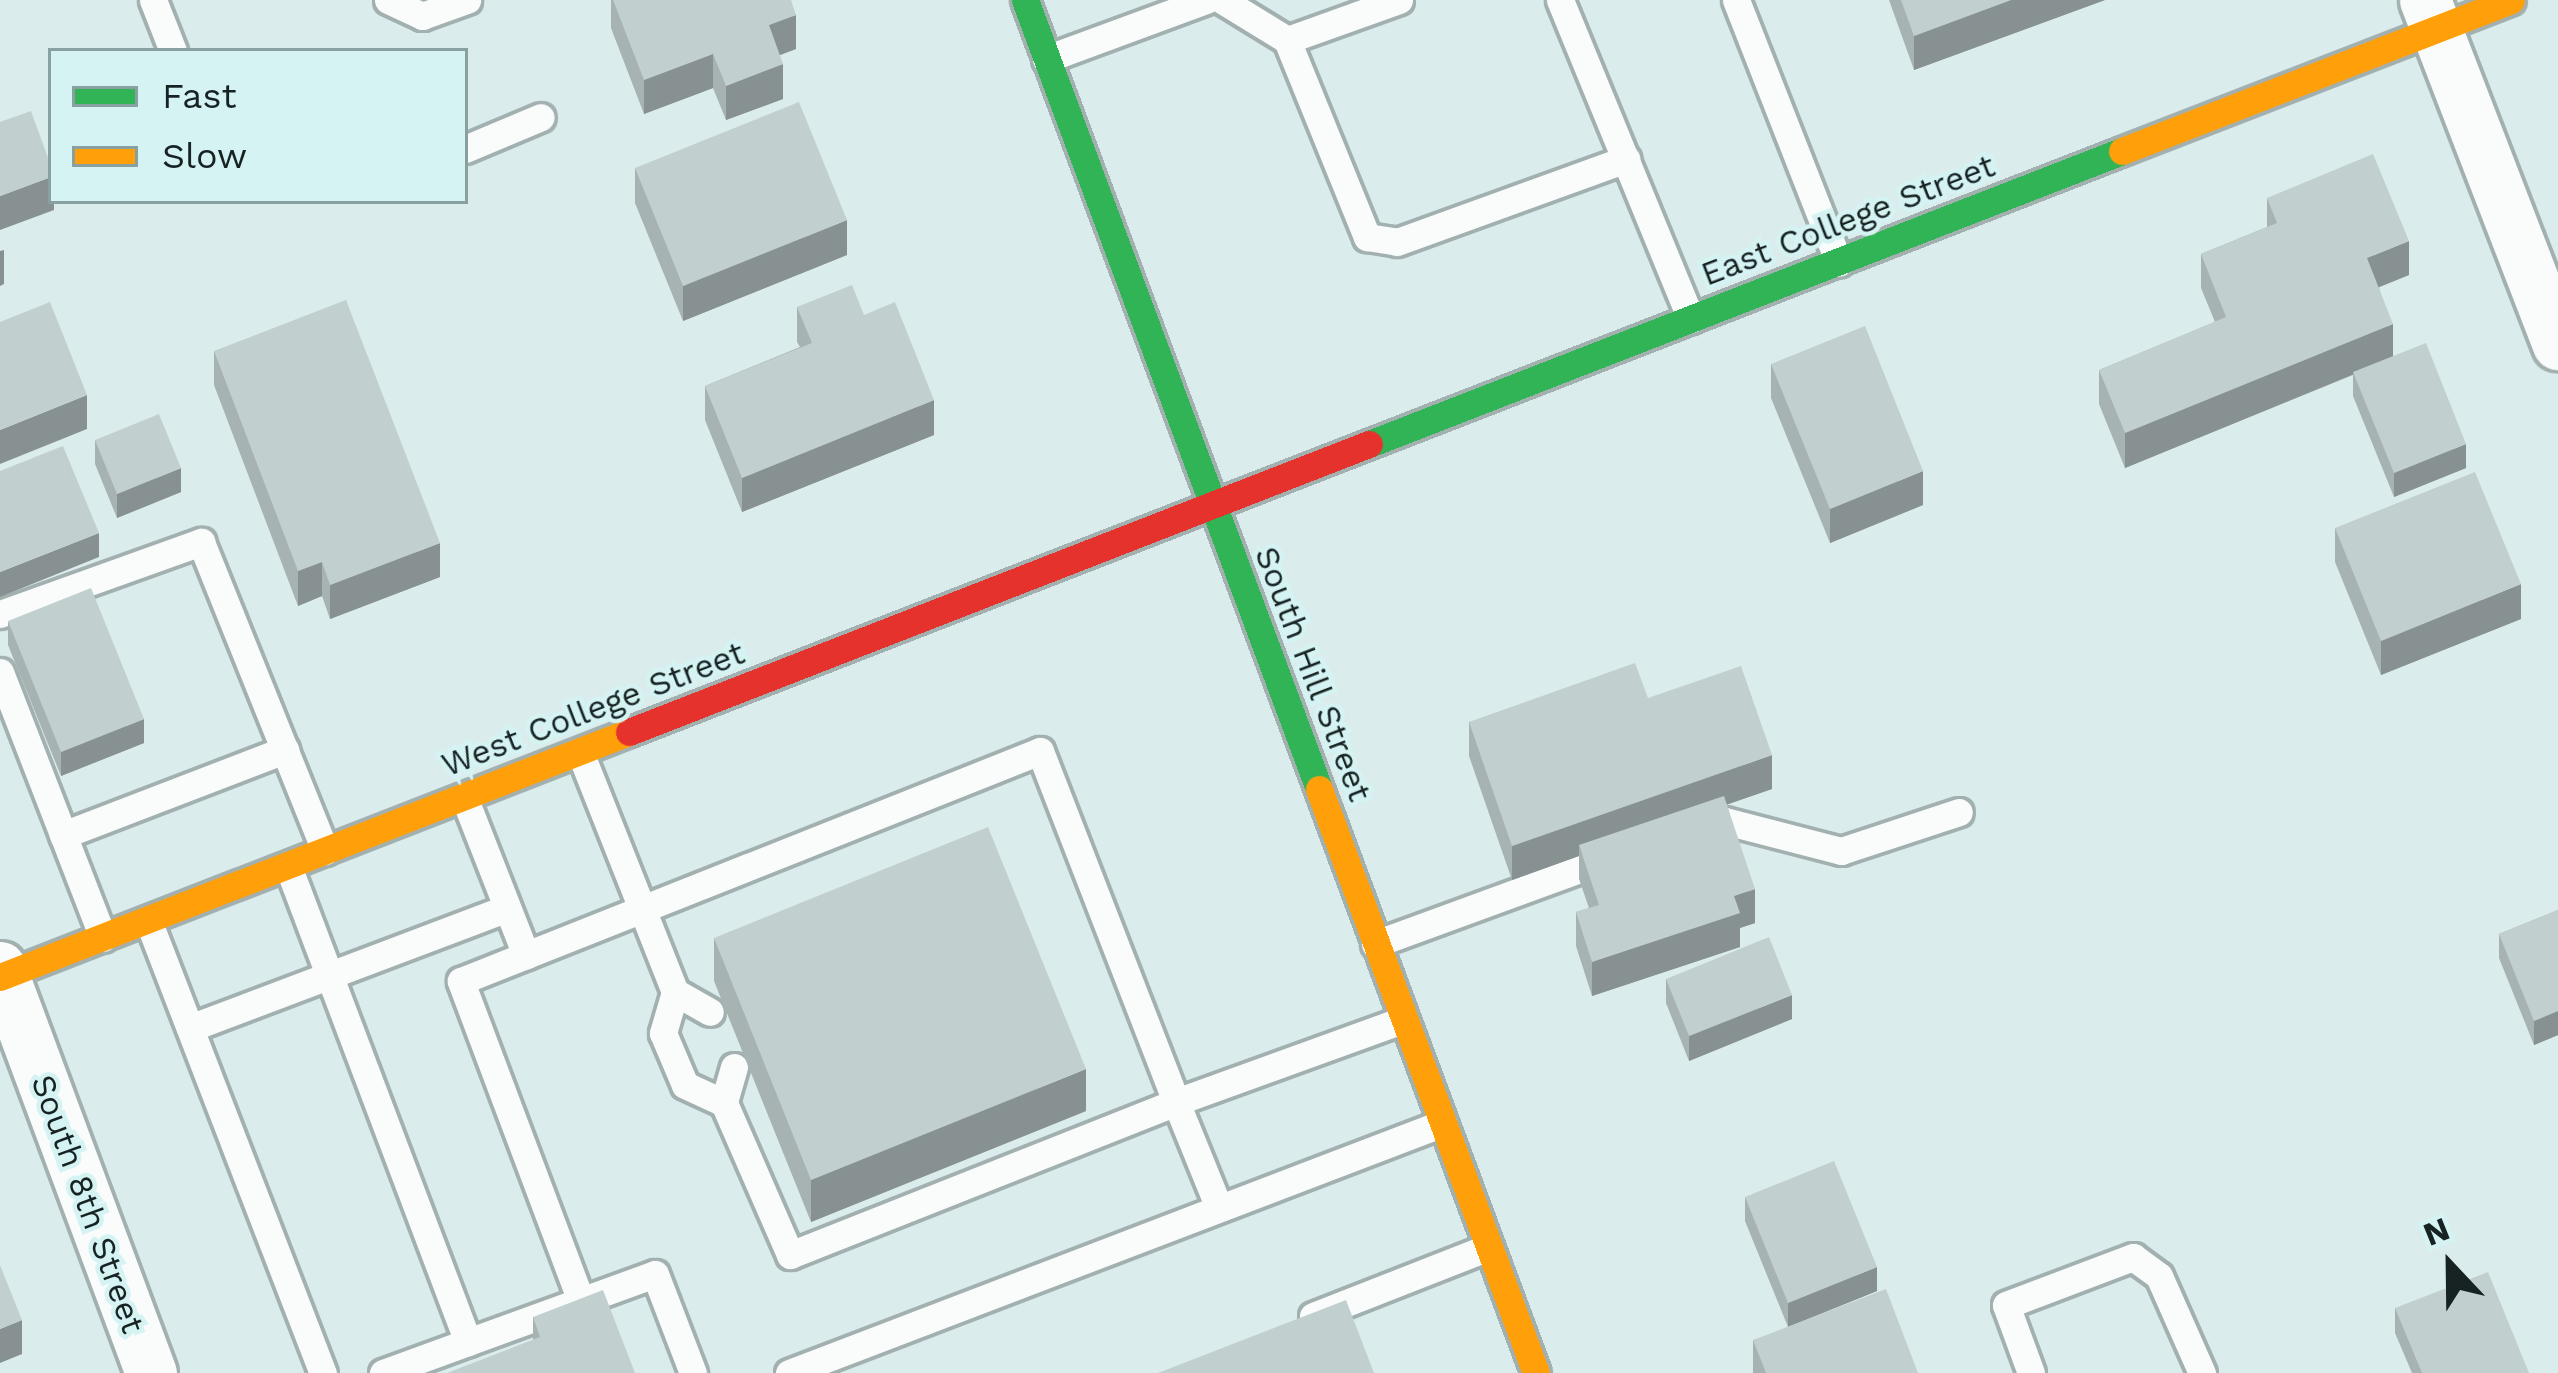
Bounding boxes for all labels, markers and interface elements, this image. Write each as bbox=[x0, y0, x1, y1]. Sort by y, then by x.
legend bbox=[48, 48, 468, 204]
text: Fast bbox=[162, 75, 237, 117]
text: Slow bbox=[162, 135, 247, 177]
street label: East College Street bbox=[1696, 146, 2000, 294]
street label: South Hill Street bbox=[1246, 541, 1380, 807]
street label: West College Street bbox=[436, 633, 750, 785]
street label: South 8th Street bbox=[23, 1069, 153, 1339]
north arrow bbox=[2390, 1205, 2510, 1325]
text: N bbox=[2418, 1209, 2455, 1254]

